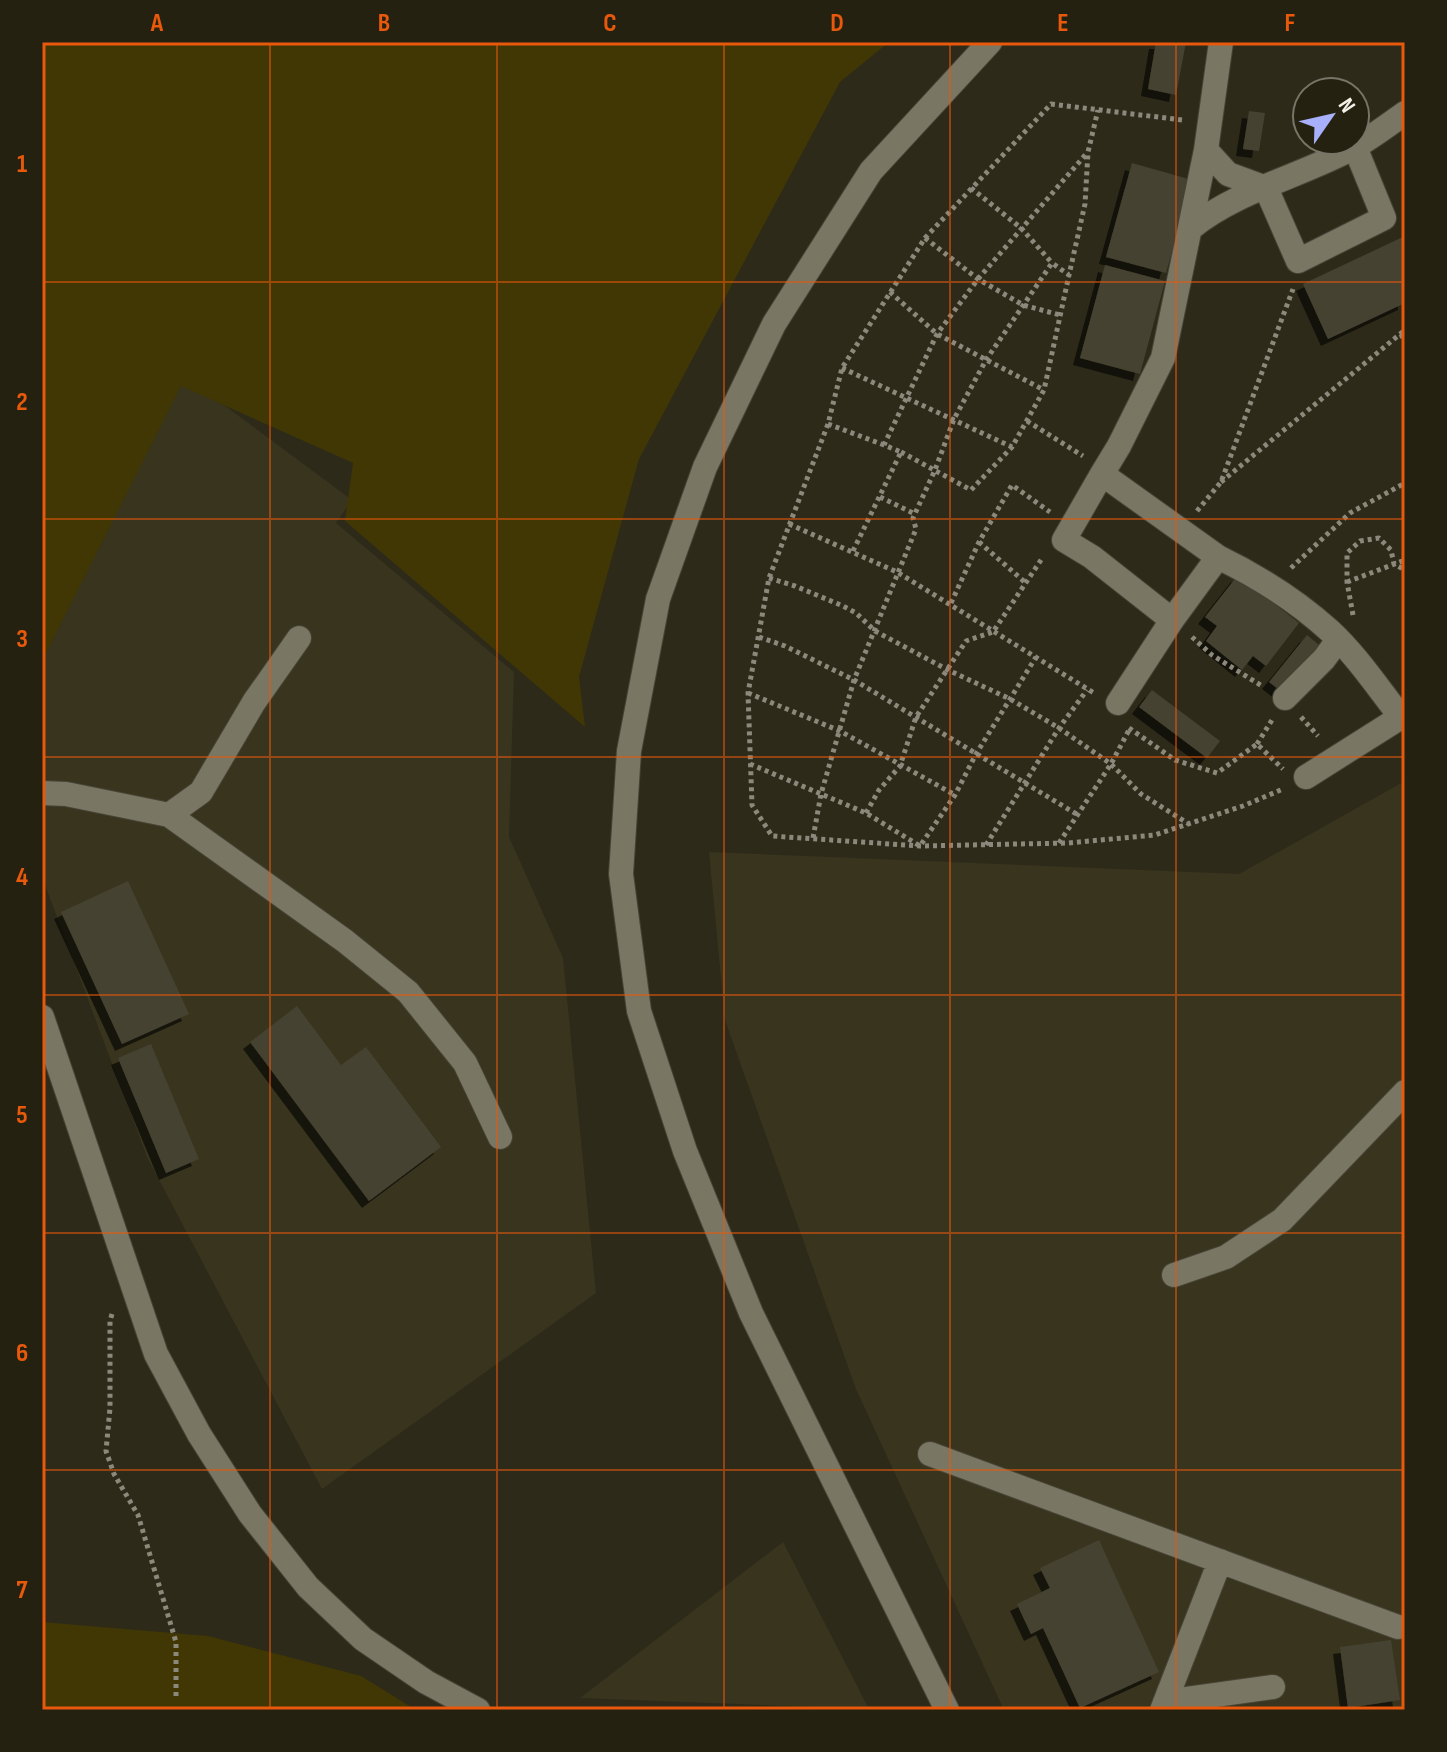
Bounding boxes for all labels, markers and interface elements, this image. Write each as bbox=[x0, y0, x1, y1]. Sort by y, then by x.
text: A bbox=[150, 8, 164, 39]
text: B bbox=[378, 8, 390, 39]
text: C bbox=[603, 8, 617, 39]
text: D bbox=[830, 8, 844, 39]
text: E bbox=[1057, 8, 1069, 39]
text: F bbox=[1285, 8, 1296, 39]
north arrow bbox=[1291, 76, 1371, 156]
text: N bbox=[1332, 93, 1361, 118]
text: 1 bbox=[17, 149, 27, 180]
text: 2 bbox=[16, 387, 28, 418]
text: 3 bbox=[16, 624, 28, 655]
text: 4 bbox=[16, 862, 28, 893]
text: 5 bbox=[16, 1100, 28, 1131]
text: 6 bbox=[16, 1338, 28, 1369]
text: 7 bbox=[16, 1575, 28, 1606]

